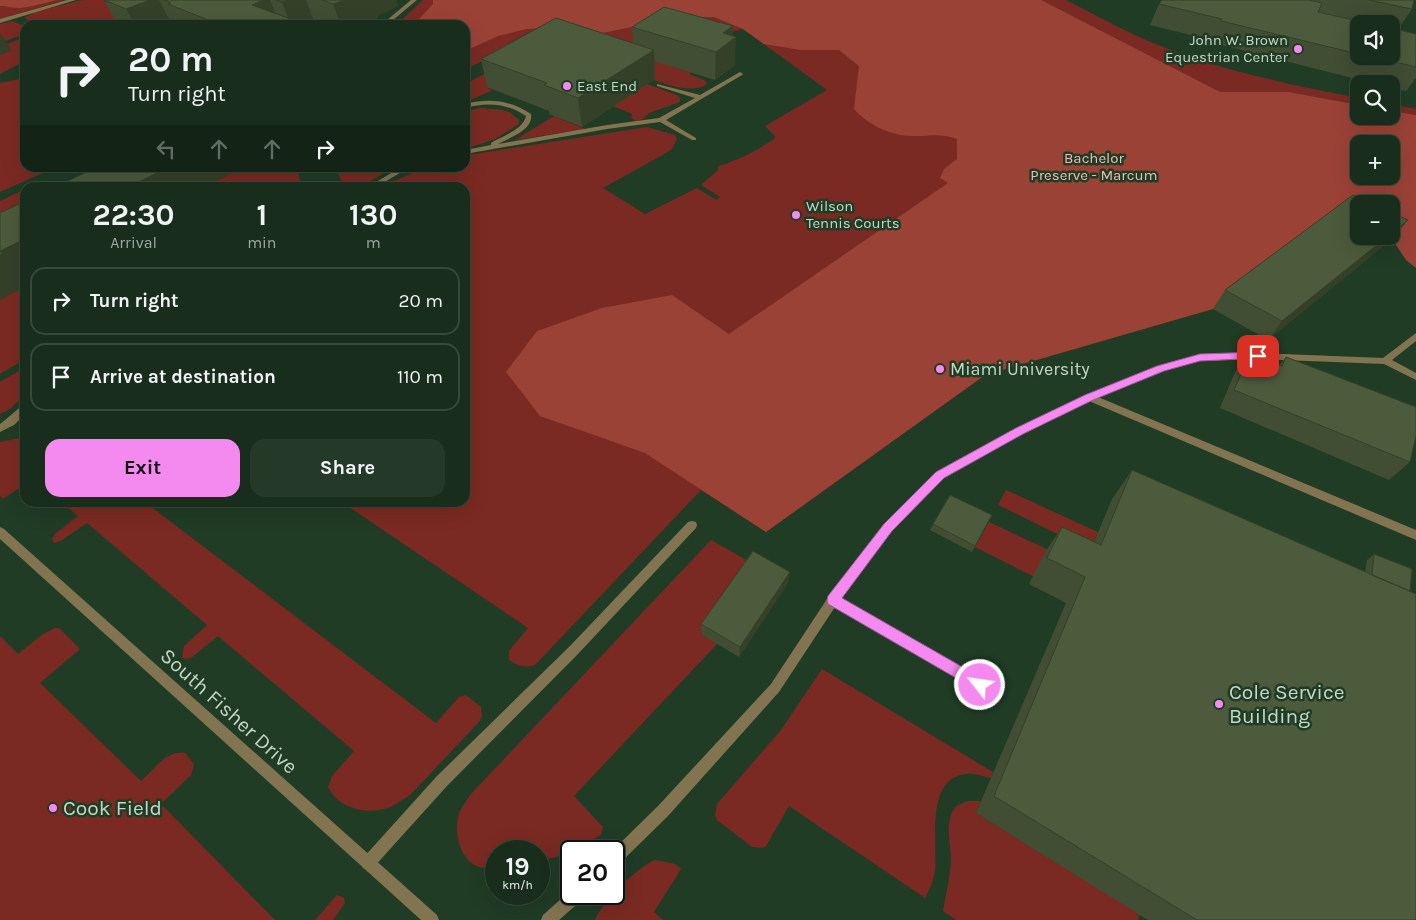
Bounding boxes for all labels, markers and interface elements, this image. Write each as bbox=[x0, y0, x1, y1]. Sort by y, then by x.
map controls bbox=[1350, 15, 1400, 245]
button: sound bbox=[1350, 15, 1400, 65]
place label: John W. Brown Equestrian Center bbox=[1165, 31, 1289, 66]
text: 20 m bbox=[128, 39, 213, 80]
icon: right bbox=[45, 40, 110, 105]
marker: John W. Brown Equestrian Center bbox=[1292, 43, 1304, 55]
button: search bbox=[1350, 75, 1400, 125]
place label: East End bbox=[577, 77, 637, 95]
marker: East End bbox=[561, 80, 573, 92]
text: Turn right bbox=[128, 81, 226, 107]
icon: left bbox=[152, 135, 180, 163]
icon: ahead bbox=[205, 135, 233, 163]
icon: ahead bbox=[258, 135, 286, 163]
icon: right bbox=[311, 135, 339, 163]
button: + bbox=[1350, 135, 1400, 185]
park label: Bachelor Preserve - Marcum bbox=[1030, 149, 1158, 184]
button: − bbox=[1350, 195, 1400, 245]
text: 22:30 bbox=[93, 197, 175, 233]
text: 1 bbox=[256, 197, 267, 233]
text: 130 bbox=[349, 197, 397, 233]
place label: Wilson Tennis Courts bbox=[806, 197, 900, 232]
marker: Wilson Tennis Courts bbox=[790, 209, 802, 221]
text: Arrival bbox=[110, 233, 157, 252]
text: min bbox=[247, 233, 277, 252]
text: m bbox=[366, 233, 381, 252]
icon: right bbox=[47, 287, 75, 315]
text: Turn right bbox=[90, 290, 179, 312]
text: 20 m bbox=[398, 290, 443, 312]
pin bbox=[1237, 335, 1279, 377]
icon: arrive bbox=[1244, 342, 1272, 370]
place label: Miami University bbox=[950, 358, 1090, 380]
icon: arrive bbox=[47, 363, 75, 391]
marker: Miami University bbox=[934, 363, 946, 375]
text: Arrive at destination bbox=[90, 366, 276, 388]
text: 110 m bbox=[397, 366, 443, 388]
button: Exit bbox=[45, 439, 240, 497]
button: Share bbox=[250, 439, 445, 497]
street label: South Fisher Drive bbox=[156, 643, 302, 779]
position arrow bbox=[953, 658, 1005, 710]
place label: Cole Service Building bbox=[1229, 680, 1345, 728]
marker: Cole Service Building bbox=[1213, 698, 1225, 710]
place label: Cook Field bbox=[63, 796, 162, 820]
marker: Cook Field bbox=[47, 802, 59, 814]
speed limit sign: 20 bbox=[560, 840, 625, 905]
text: 19 bbox=[505, 852, 530, 881]
text: km/h bbox=[502, 878, 533, 892]

